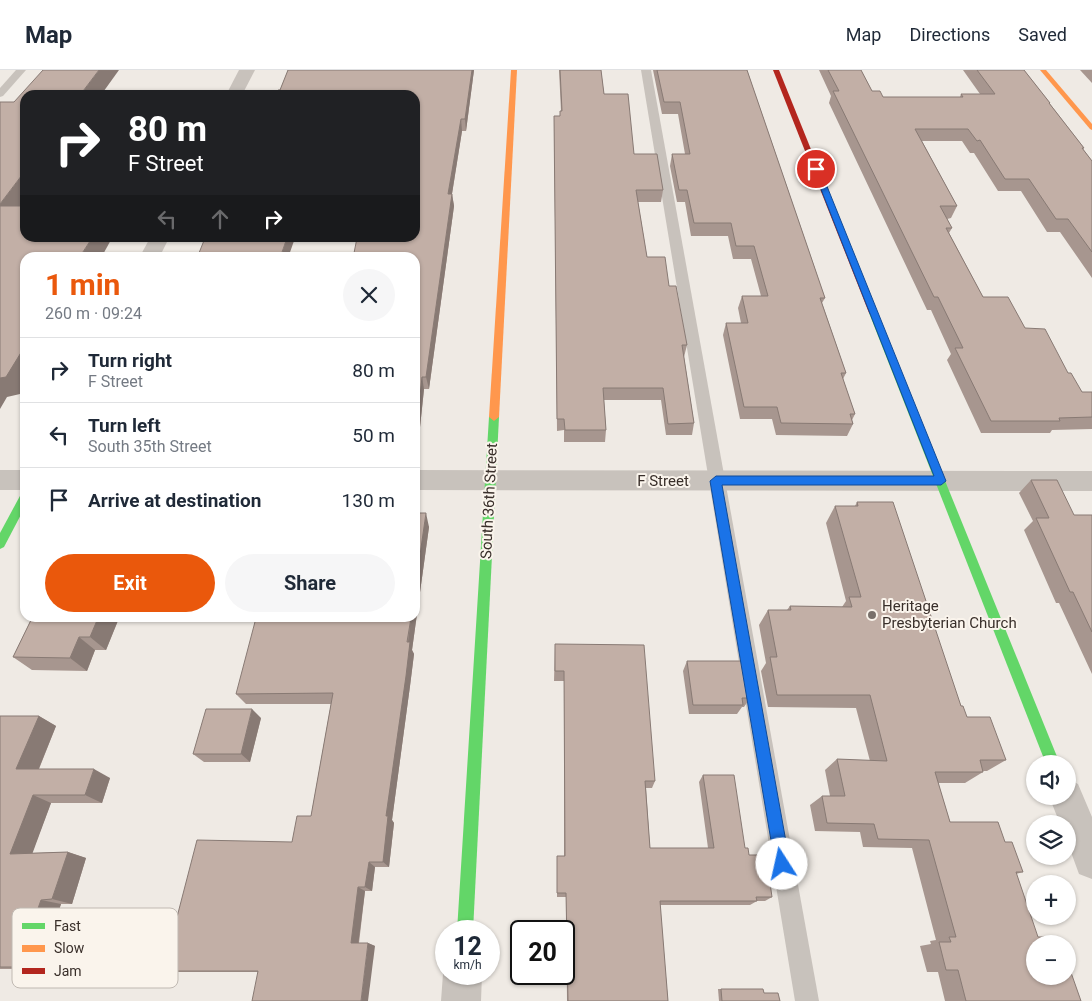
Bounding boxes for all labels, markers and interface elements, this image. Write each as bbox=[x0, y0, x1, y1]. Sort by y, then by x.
text: Map bbox=[25, 21, 72, 49]
text: Map bbox=[846, 24, 881, 45]
text: Directions bbox=[909, 24, 990, 45]
text: Saved bbox=[1018, 24, 1067, 45]
text: 80 m bbox=[128, 109, 207, 150]
icon: right bbox=[45, 110, 110, 175]
pin bbox=[795, 148, 837, 190]
text: F Street bbox=[128, 151, 204, 176]
icon: arrive bbox=[802, 155, 830, 183]
icon: left bbox=[153, 205, 181, 233]
icon: ahead bbox=[206, 205, 234, 233]
icon: right bbox=[259, 205, 287, 233]
text: 1 min bbox=[45, 267, 120, 302]
button: close bbox=[343, 269, 395, 321]
text: 260 m · 09:24 bbox=[45, 304, 142, 323]
text: Turn right bbox=[88, 349, 172, 372]
icon: right bbox=[45, 356, 73, 384]
text: 80 m bbox=[352, 359, 395, 382]
text: F Street bbox=[88, 372, 143, 391]
text: Turn left bbox=[88, 414, 161, 437]
icon: left bbox=[45, 421, 73, 449]
text: 50 m bbox=[352, 424, 395, 447]
text: South 35th Street bbox=[88, 437, 212, 456]
street label: South 36th Street bbox=[477, 443, 501, 559]
street label: F Street bbox=[637, 472, 689, 490]
icon: arrive bbox=[45, 486, 73, 514]
text: Arrive at destination bbox=[88, 489, 261, 512]
text: 130 m bbox=[342, 489, 395, 512]
button: Exit bbox=[45, 554, 215, 612]
button: Share bbox=[225, 554, 395, 612]
place label: Heritage Presbyterian Church bbox=[882, 597, 1017, 632]
marker: Heritage Presbyterian Church bbox=[866, 609, 878, 621]
map controls bbox=[1026, 755, 1076, 985]
button: sound bbox=[1026, 755, 1076, 805]
button: layers bbox=[1026, 815, 1076, 865]
position arrow bbox=[755, 837, 807, 889]
button: + bbox=[1026, 875, 1076, 925]
legend bbox=[12, 908, 178, 988]
text: Fast bbox=[54, 918, 81, 934]
speed limit sign: 20 bbox=[510, 920, 575, 985]
text: 12 bbox=[453, 932, 482, 961]
button: − bbox=[1026, 935, 1076, 985]
text: Slow bbox=[54, 940, 85, 956]
text: km/h bbox=[453, 958, 482, 972]
text: Jam bbox=[54, 963, 82, 979]

